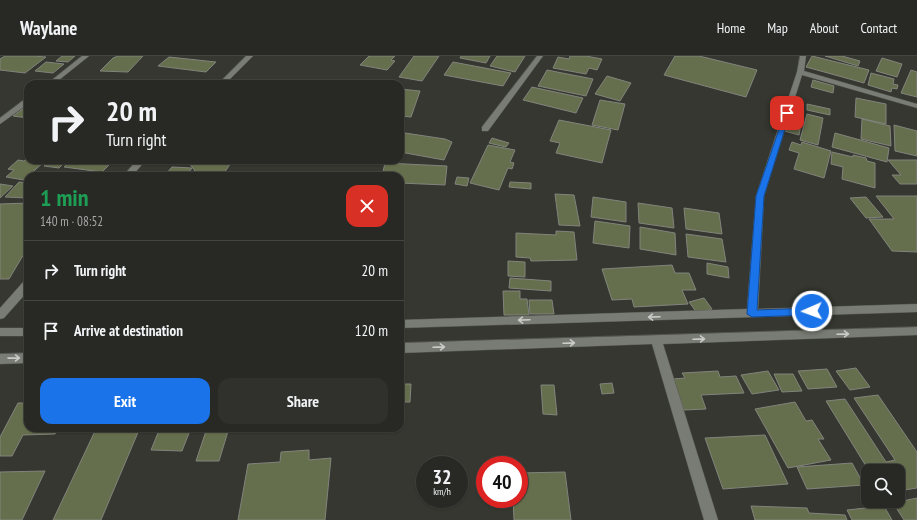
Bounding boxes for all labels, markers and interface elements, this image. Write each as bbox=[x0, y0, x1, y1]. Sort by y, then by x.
text: Waylane bbox=[20, 16, 77, 40]
text: Home bbox=[717, 19, 745, 37]
text: Map bbox=[767, 19, 788, 37]
text: About bbox=[810, 19, 839, 37]
text: Contact bbox=[861, 19, 897, 37]
text: 20 m bbox=[106, 92, 157, 129]
icon: right bbox=[40, 96, 92, 148]
pin bbox=[770, 96, 804, 130]
icon: arrive bbox=[776, 102, 798, 124]
text: Turn right bbox=[106, 128, 166, 151]
text: 1 min bbox=[40, 182, 88, 213]
button: close bbox=[346, 185, 388, 227]
text: 140 m · 08:52 bbox=[40, 213, 103, 230]
icon: right bbox=[40, 260, 62, 282]
text: Turn right bbox=[74, 261, 126, 280]
text: 20 m bbox=[362, 261, 388, 280]
position arrow bbox=[791, 290, 833, 332]
one-way arrow bbox=[648, 313, 661, 320]
one-way arrow bbox=[518, 316, 531, 324]
icon: arrive bbox=[40, 320, 62, 342]
text: Arrive at destination bbox=[74, 321, 183, 340]
text: 120 m bbox=[355, 321, 388, 340]
one-way arrow bbox=[836, 330, 849, 337]
one-way arrow bbox=[692, 335, 705, 342]
one-way arrow bbox=[562, 339, 575, 346]
one-way arrow bbox=[432, 343, 445, 351]
one-way arrow bbox=[7, 355, 20, 362]
button: Exit bbox=[40, 378, 210, 424]
button: Share bbox=[218, 378, 388, 424]
speed limit sign: 40 bbox=[476, 456, 528, 508]
text: 32 bbox=[432, 464, 452, 490]
map controls bbox=[861, 464, 905, 508]
button: search bbox=[861, 464, 905, 508]
text: km/h bbox=[433, 485, 451, 498]

